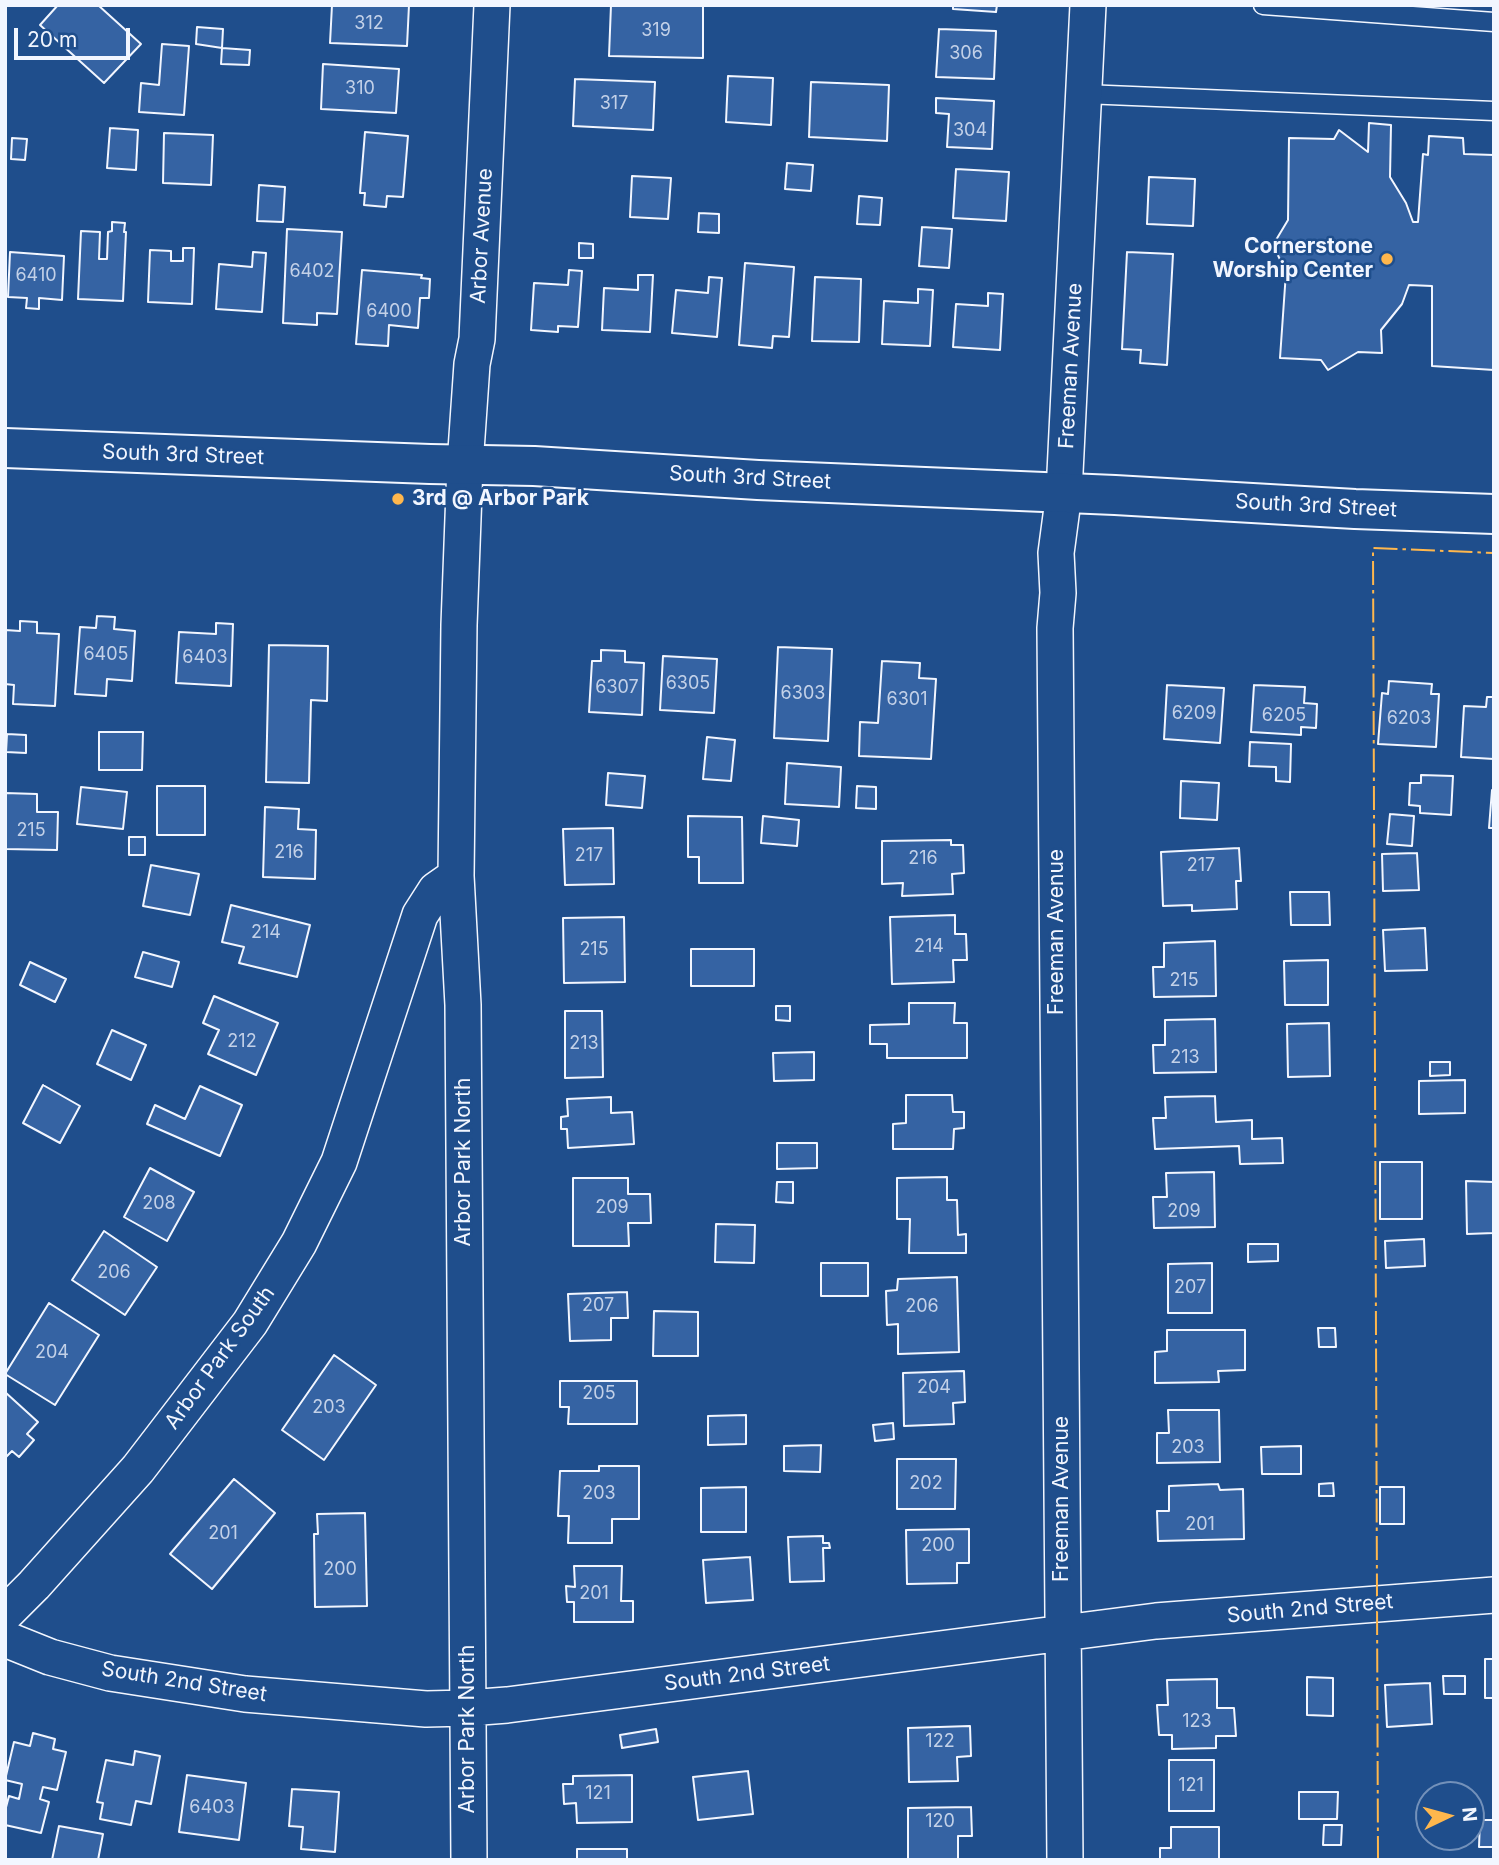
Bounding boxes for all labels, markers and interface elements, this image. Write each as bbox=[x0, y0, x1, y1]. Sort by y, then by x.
house number: 312 bbox=[354, 13, 384, 35]
scale bar bbox=[18, 14, 133, 58]
house number: 319 bbox=[641, 20, 671, 42]
text: 20 m bbox=[27, 27, 77, 52]
house number: 306 bbox=[949, 43, 983, 65]
house number: 310 bbox=[345, 78, 375, 100]
house number: 317 bbox=[600, 93, 628, 115]
house number: 304 bbox=[953, 120, 987, 142]
street label: Arbor Avenue bbox=[466, 168, 498, 304]
place label: Cornerstone Worship Center bbox=[1212, 234, 1373, 284]
marker: Cornerstone Worship Center bbox=[1379, 251, 1395, 267]
house number: 6402 bbox=[289, 261, 335, 283]
house number: 6410 bbox=[15, 265, 57, 287]
street label: Freeman Avenue bbox=[1054, 282, 1088, 450]
house number: 6400 bbox=[366, 301, 412, 323]
street label: South 3rd Street bbox=[101, 440, 265, 470]
street label: South 3rd Street bbox=[668, 461, 832, 495]
place label: 3rd @ Arbor Park bbox=[412, 486, 589, 512]
street label: South 3rd Street bbox=[1234, 489, 1398, 523]
marker: 3rd @ Arbor Park bbox=[390, 491, 406, 507]
house number: 6405 bbox=[83, 644, 129, 666]
house number: 6403 bbox=[182, 647, 228, 669]
house number: 6305 bbox=[666, 673, 710, 695]
house number: 6307 bbox=[595, 677, 639, 699]
house number: 6303 bbox=[781, 683, 825, 705]
house number: 6301 bbox=[887, 689, 927, 711]
house number: 6209 bbox=[1172, 703, 1216, 725]
house number: 6205 bbox=[1262, 705, 1306, 727]
house number: 6203 bbox=[1387, 708, 1431, 730]
house number: 215 bbox=[16, 820, 46, 842]
house number: 216 bbox=[274, 842, 304, 864]
house number: 217 bbox=[575, 845, 603, 867]
house number: 216 bbox=[908, 848, 938, 870]
street label: Freeman Avenue bbox=[1044, 849, 1070, 1015]
house number: 217 bbox=[1187, 855, 1215, 877]
house number: 214 bbox=[251, 922, 281, 944]
house number: 214 bbox=[914, 936, 944, 958]
house number: 215 bbox=[579, 939, 609, 961]
house number: 215 bbox=[1169, 970, 1199, 992]
house number: 212 bbox=[227, 1031, 257, 1053]
house number: 213 bbox=[569, 1033, 599, 1055]
house number: 213 bbox=[1170, 1047, 1200, 1069]
street label: Arbor Park North bbox=[451, 1078, 477, 1246]
house number: 208 bbox=[142, 1193, 176, 1215]
house number: 209 bbox=[595, 1197, 629, 1219]
house number: 209 bbox=[1167, 1201, 1201, 1223]
house number: 206 bbox=[97, 1262, 131, 1284]
house number: 207 bbox=[1174, 1277, 1206, 1299]
street label: Arbor Park South bbox=[160, 1282, 280, 1434]
house number: 207 bbox=[582, 1295, 614, 1317]
house number: 206 bbox=[905, 1296, 939, 1318]
house number: 204 bbox=[35, 1342, 69, 1364]
house number: 204 bbox=[917, 1377, 951, 1399]
house number: 205 bbox=[582, 1383, 616, 1405]
house number: 203 bbox=[312, 1397, 346, 1419]
street label: Freeman Avenue bbox=[1049, 1416, 1075, 1582]
house number: 203 bbox=[1171, 1437, 1205, 1459]
house number: 202 bbox=[909, 1473, 943, 1495]
house number: 203 bbox=[582, 1483, 616, 1505]
house number: 201 bbox=[1185, 1514, 1215, 1536]
house number: 201 bbox=[208, 1523, 238, 1545]
house number: 200 bbox=[921, 1535, 955, 1557]
house number: 200 bbox=[323, 1559, 357, 1581]
house number: 201 bbox=[579, 1583, 609, 1605]
street label: South 2nd Street bbox=[1226, 1589, 1394, 1629]
street label: Arbor Park North bbox=[455, 1645, 481, 1813]
street label: South 2nd Street bbox=[663, 1651, 831, 1697]
street label: South 2nd Street bbox=[100, 1656, 268, 1708]
house number: 123 bbox=[1182, 1711, 1212, 1733]
house number: 122 bbox=[925, 1731, 955, 1753]
house number: 121 bbox=[1178, 1775, 1204, 1797]
north arrow bbox=[1415, 1781, 1485, 1851]
house number: 121 bbox=[585, 1783, 611, 1805]
house number: 6403 bbox=[189, 1797, 235, 1819]
text: N bbox=[1457, 1806, 1482, 1823]
house number: 120 bbox=[925, 1811, 955, 1833]

